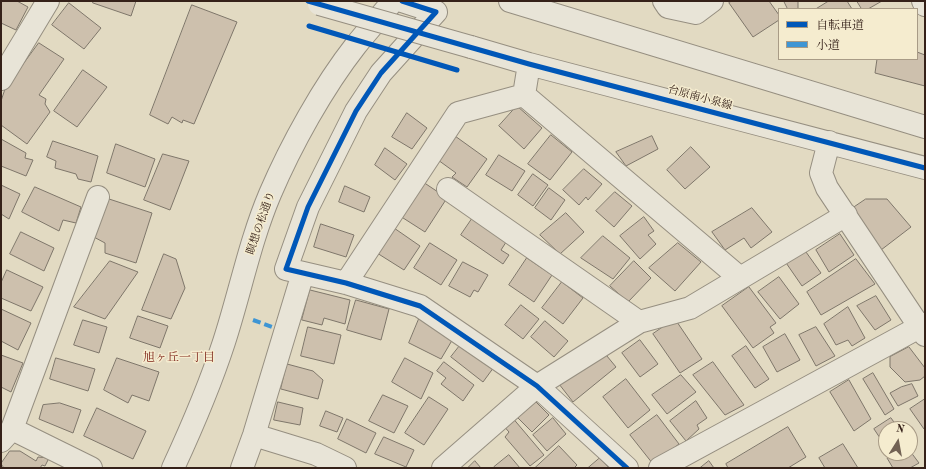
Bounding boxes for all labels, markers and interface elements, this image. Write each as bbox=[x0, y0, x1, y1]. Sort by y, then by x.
legend bbox=[778, 8, 918, 60]
text: 自転車道 bbox=[816, 20, 864, 32]
text: 小道 bbox=[816, 40, 840, 52]
street label: 台原南小泉線 bbox=[666, 83, 734, 113]
street label: 瞑想の松通り bbox=[244, 190, 278, 256]
district label: 旭ヶ丘一丁目 bbox=[143, 351, 215, 365]
north arrow bbox=[878, 421, 918, 461]
text: N bbox=[895, 424, 905, 436]

